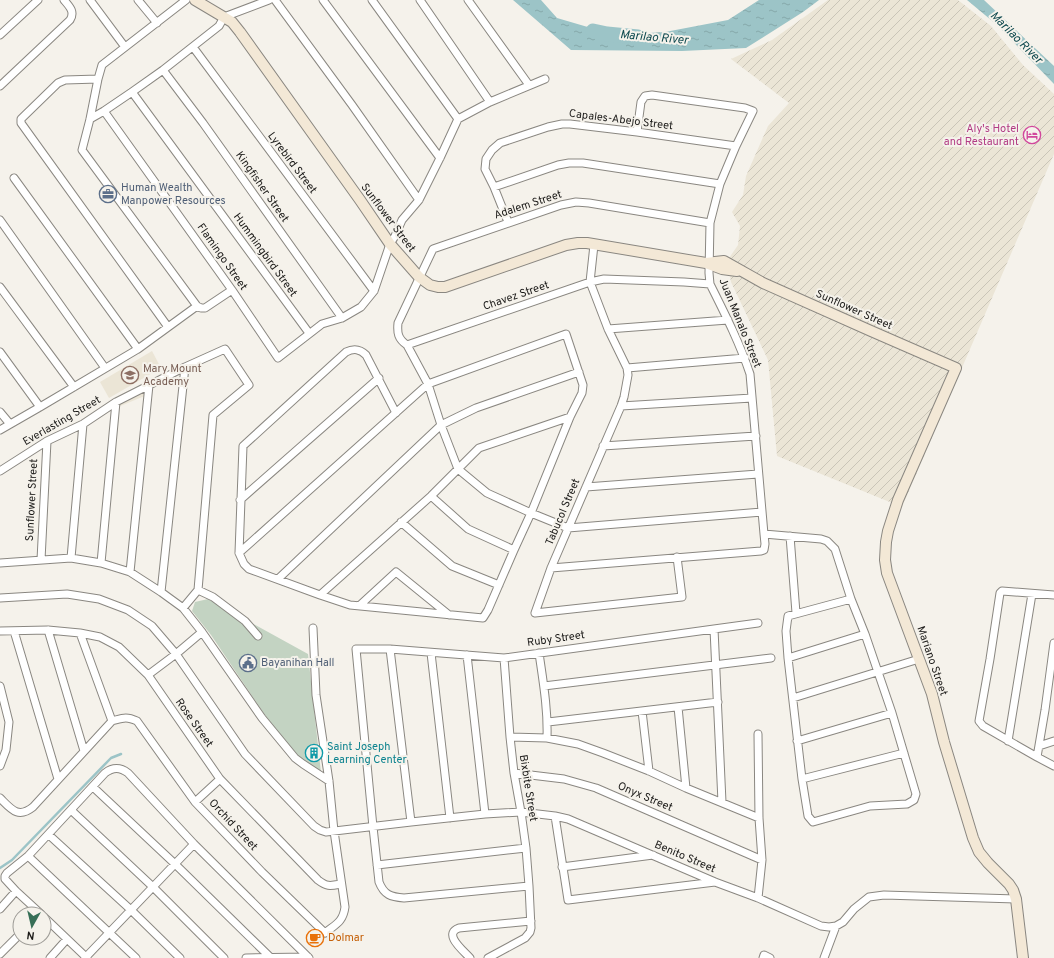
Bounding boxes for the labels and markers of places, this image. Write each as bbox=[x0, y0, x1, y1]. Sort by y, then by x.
place label: Aly's Hotel and Restaurant bbox=[944, 122, 1019, 149]
hotel icon: Aly's Hotel and Restaurant bbox=[1022, 125, 1042, 145]
place label: Human Wealth Manpower Resources bbox=[121, 181, 226, 208]
office icon: Human Wealth Manpower Resources bbox=[98, 184, 118, 204]
place label: Mary Mount Academy bbox=[143, 362, 202, 389]
school or university icon: Mary Mount Academy bbox=[120, 365, 140, 385]
public building icon: Bayanihan Hall bbox=[238, 653, 258, 673]
place label: Bayanihan Hall bbox=[261, 656, 334, 670]
place label: Saint Joseph Learning Center bbox=[327, 740, 408, 767]
building icon: Saint Joseph Learning Center bbox=[304, 743, 324, 763]
cafe icon: Dolmar bbox=[305, 928, 325, 948]
place label: Dolmar bbox=[328, 931, 365, 945]

